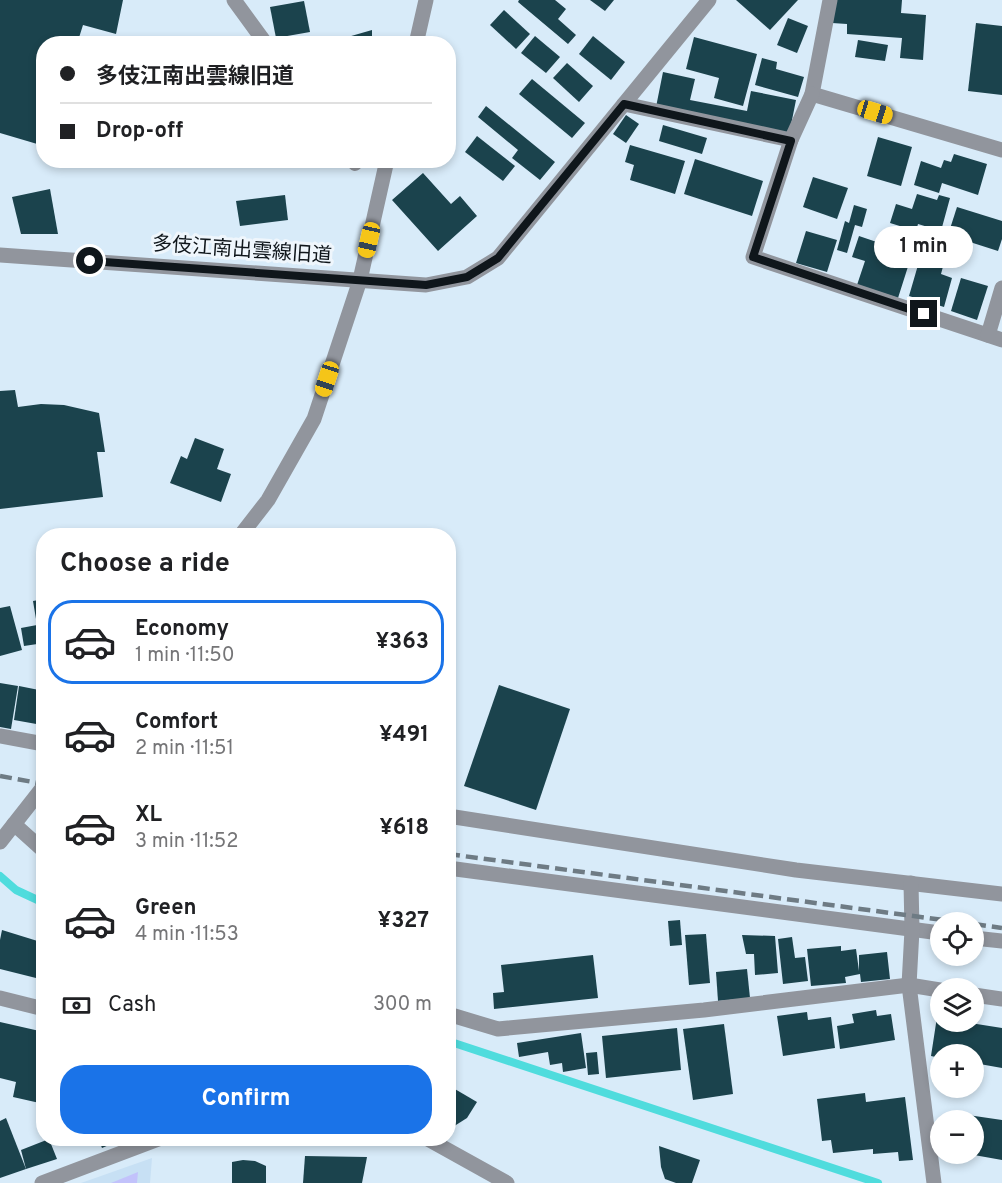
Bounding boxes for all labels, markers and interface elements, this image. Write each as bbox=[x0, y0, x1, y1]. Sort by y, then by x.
text: 多伎江南出雲線旧道 bbox=[96, 64, 294, 91]
car bbox=[855, 98, 895, 126]
text: Drop-off bbox=[96, 118, 183, 145]
car bbox=[356, 220, 382, 260]
callout: 1 min bbox=[874, 227, 974, 269]
street label: 多伎江南出雲線旧道 bbox=[151, 232, 333, 270]
text: 1 min bbox=[899, 234, 948, 260]
route start bbox=[76, 247, 103, 274]
route end bbox=[910, 300, 937, 327]
car bbox=[313, 359, 341, 399]
text: Choose a ride bbox=[60, 547, 230, 581]
icon: car bbox=[63, 615, 117, 669]
text: Economy bbox=[135, 616, 229, 643]
text: ¥363 bbox=[376, 629, 429, 656]
text: 1 min · 11:50 bbox=[135, 643, 234, 669]
icon: car bbox=[63, 708, 117, 762]
text: Comfort bbox=[135, 709, 218, 736]
text: ¥491 bbox=[379, 722, 429, 749]
text: 2 min · 11:51 bbox=[135, 736, 234, 762]
icon: car bbox=[63, 801, 117, 855]
text: XL bbox=[135, 802, 162, 829]
text: ¥618 bbox=[379, 815, 429, 842]
text: 3 min · 11:52 bbox=[135, 829, 238, 855]
icon: car bbox=[63, 894, 117, 948]
text: Green bbox=[135, 895, 197, 922]
text: ¥327 bbox=[378, 908, 429, 935]
map controls bbox=[930, 912, 984, 1164]
button: locate bbox=[930, 912, 984, 966]
text: 4 min · 11:53 bbox=[135, 922, 239, 948]
button: layers bbox=[930, 978, 984, 1032]
icon: cash bbox=[60, 989, 93, 1022]
text: Cash bbox=[108, 992, 157, 1019]
text: 300 m bbox=[373, 992, 432, 1018]
button: + bbox=[930, 1044, 984, 1098]
button: Confirm bbox=[60, 1065, 432, 1134]
button: − bbox=[930, 1110, 984, 1164]

